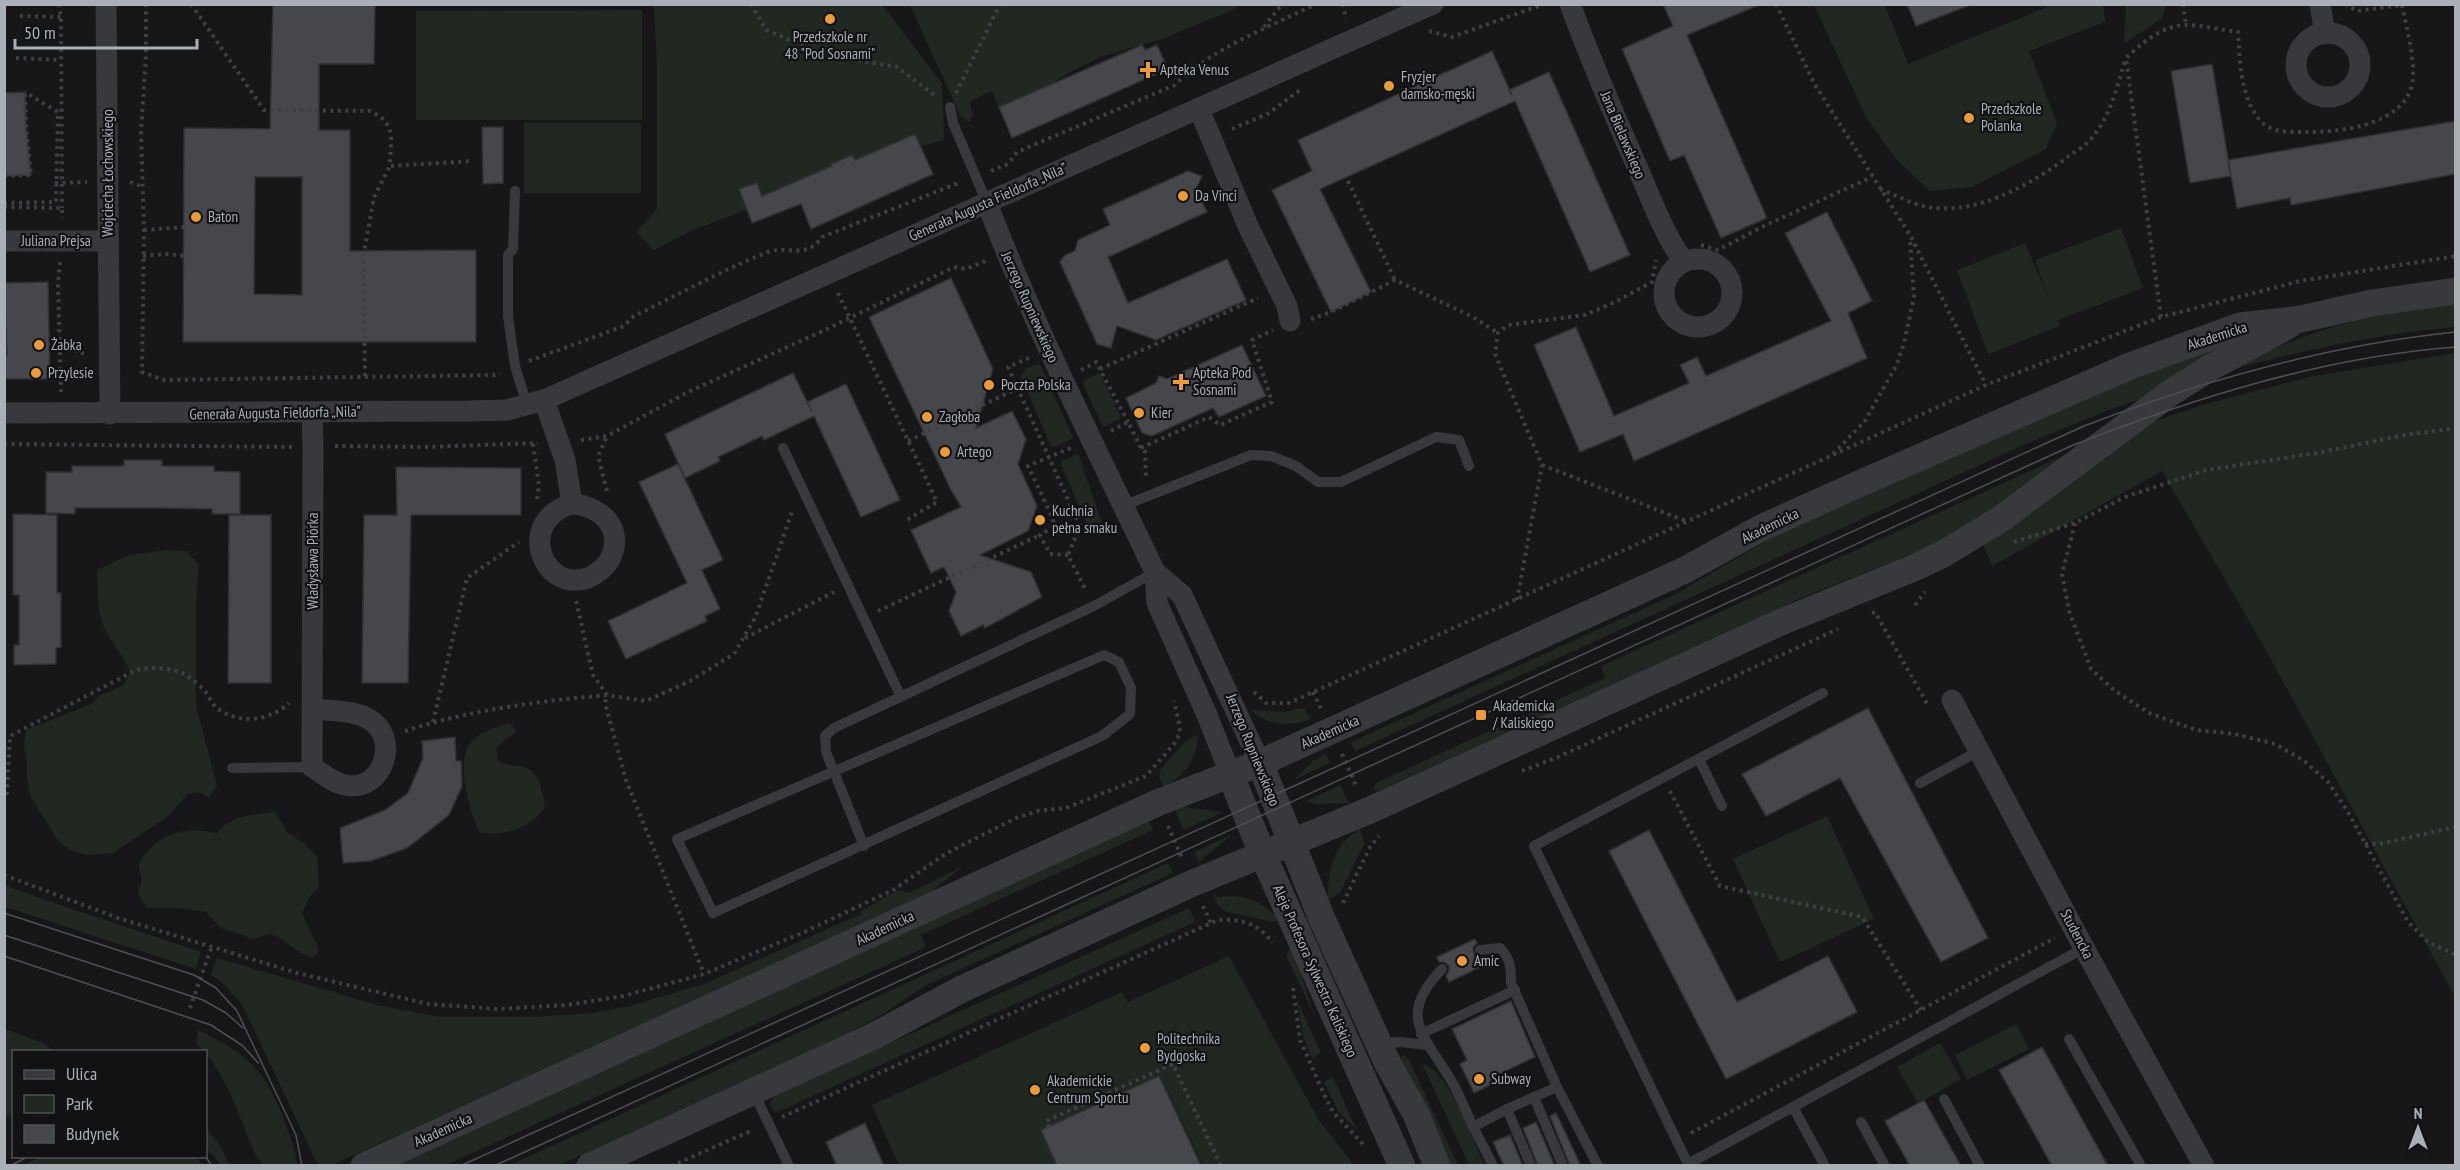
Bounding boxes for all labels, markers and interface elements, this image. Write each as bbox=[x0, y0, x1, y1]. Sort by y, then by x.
scale bar bbox=[15, 12, 196, 50]
marker: Przedszkole nr 48 "Pod Sosnami" bbox=[823, 12, 837, 26]
text: 50 m bbox=[24, 21, 56, 44]
place label: Przedszkole nr 48 "Pod Sosnami" bbox=[785, 27, 875, 63]
place label: Apteka Venus bbox=[1160, 60, 1229, 79]
marker: Apteka Venus bbox=[1141, 63, 1155, 77]
place label: Fryzjer damsko-męski bbox=[1401, 67, 1475, 103]
marker: Fryzjer damsko-męski bbox=[1382, 79, 1396, 93]
street label: Jana Bielawskiego bbox=[1596, 87, 1650, 182]
place label: Przedszkole Polanka bbox=[1981, 99, 2042, 135]
street label: Wojciecha Łochowskiego bbox=[98, 109, 117, 237]
marker: Przedszkole Polanka bbox=[1962, 111, 1976, 125]
street label: Generała Augusta Fieldorfa „Nila” bbox=[906, 158, 1070, 245]
place label: Da Vinci bbox=[1195, 186, 1237, 205]
marker: Da Vinci bbox=[1176, 189, 1190, 203]
place label: Baton bbox=[208, 207, 238, 226]
marker: Baton bbox=[189, 210, 203, 224]
street label: Juliana Prejsa bbox=[20, 231, 91, 250]
street label: Jerzego Rupniewskiego bbox=[997, 247, 1063, 365]
street label: Akademicka bbox=[2185, 317, 2249, 354]
place label: Żabka bbox=[51, 335, 82, 354]
marker: Żabka bbox=[32, 338, 46, 352]
place label: Przylesie bbox=[48, 363, 94, 382]
place label: Apteka Pod Sosnami bbox=[1193, 363, 1251, 399]
marker: Przylesie bbox=[29, 366, 43, 380]
place label: Poczta Polska bbox=[1001, 375, 1071, 394]
marker: Apteka Pod Sosnami bbox=[1174, 375, 1188, 389]
marker: Poczta Polska bbox=[982, 378, 996, 392]
street label: Generała Augusta Fieldorfa „Nila” bbox=[189, 402, 361, 423]
place label: Kier bbox=[1151, 403, 1173, 422]
marker: Kier bbox=[1132, 406, 1146, 420]
place label: Zagłoba bbox=[939, 407, 980, 426]
marker: Zagłoba bbox=[920, 410, 934, 424]
place label: Artego bbox=[957, 442, 992, 461]
marker: Artego bbox=[938, 445, 952, 459]
place label: Kuchnia pełna smaku bbox=[1052, 501, 1117, 537]
street label: Akademicka bbox=[1738, 503, 1802, 548]
street label: Władysława Piórka bbox=[303, 513, 322, 609]
marker: Kuchnia pełna smaku bbox=[1033, 513, 1047, 527]
street label: Jerzego Rupniewskiego bbox=[1222, 690, 1285, 809]
place label: Akademicka / Kaliskiego bbox=[1492, 696, 1555, 732]
marker: Akademicka / Kaliskiego bbox=[1474, 708, 1488, 722]
street label: Akademicka bbox=[1298, 710, 1362, 753]
street label: Aleje Profesora Sylwestra Kaliskiego bbox=[1269, 882, 1362, 1060]
street label: Akademicka bbox=[853, 906, 917, 949]
street label: Studencka bbox=[2056, 906, 2098, 962]
place label: Amic bbox=[1474, 951, 1500, 970]
marker: Amic bbox=[1455, 954, 1469, 968]
place label: Politechnika Bydgoska bbox=[1157, 1029, 1220, 1065]
marker: Politechnika Bydgoska bbox=[1138, 1041, 1152, 1055]
legend bbox=[12, 1050, 207, 1158]
text: Ulica bbox=[66, 1062, 97, 1085]
place label: Subway bbox=[1491, 1069, 1531, 1088]
place label: Akademickie Centrum Sportu bbox=[1047, 1071, 1128, 1107]
marker: Subway bbox=[1472, 1072, 1486, 1086]
marker: Akademickie Centrum Sportu bbox=[1028, 1083, 1042, 1097]
text: Park bbox=[66, 1092, 93, 1115]
north arrow bbox=[2388, 1098, 2448, 1158]
text: N bbox=[2414, 1103, 2422, 1123]
street label: Akademicka bbox=[411, 1108, 475, 1151]
text: Budynek bbox=[66, 1122, 119, 1145]

